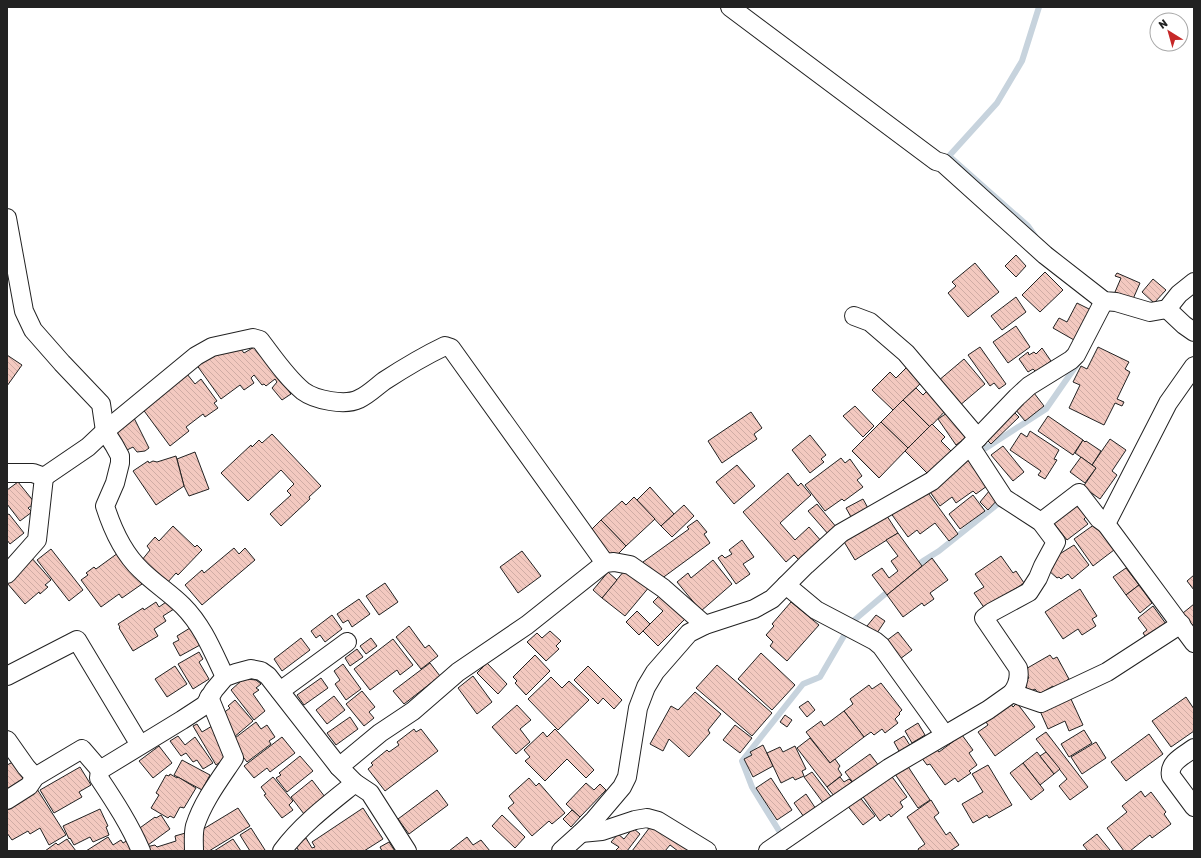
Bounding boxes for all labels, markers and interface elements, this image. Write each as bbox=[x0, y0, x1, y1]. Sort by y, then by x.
north arrow bbox=[1149, 12, 1189, 52]
text: N bbox=[1156, 17, 1170, 32]

